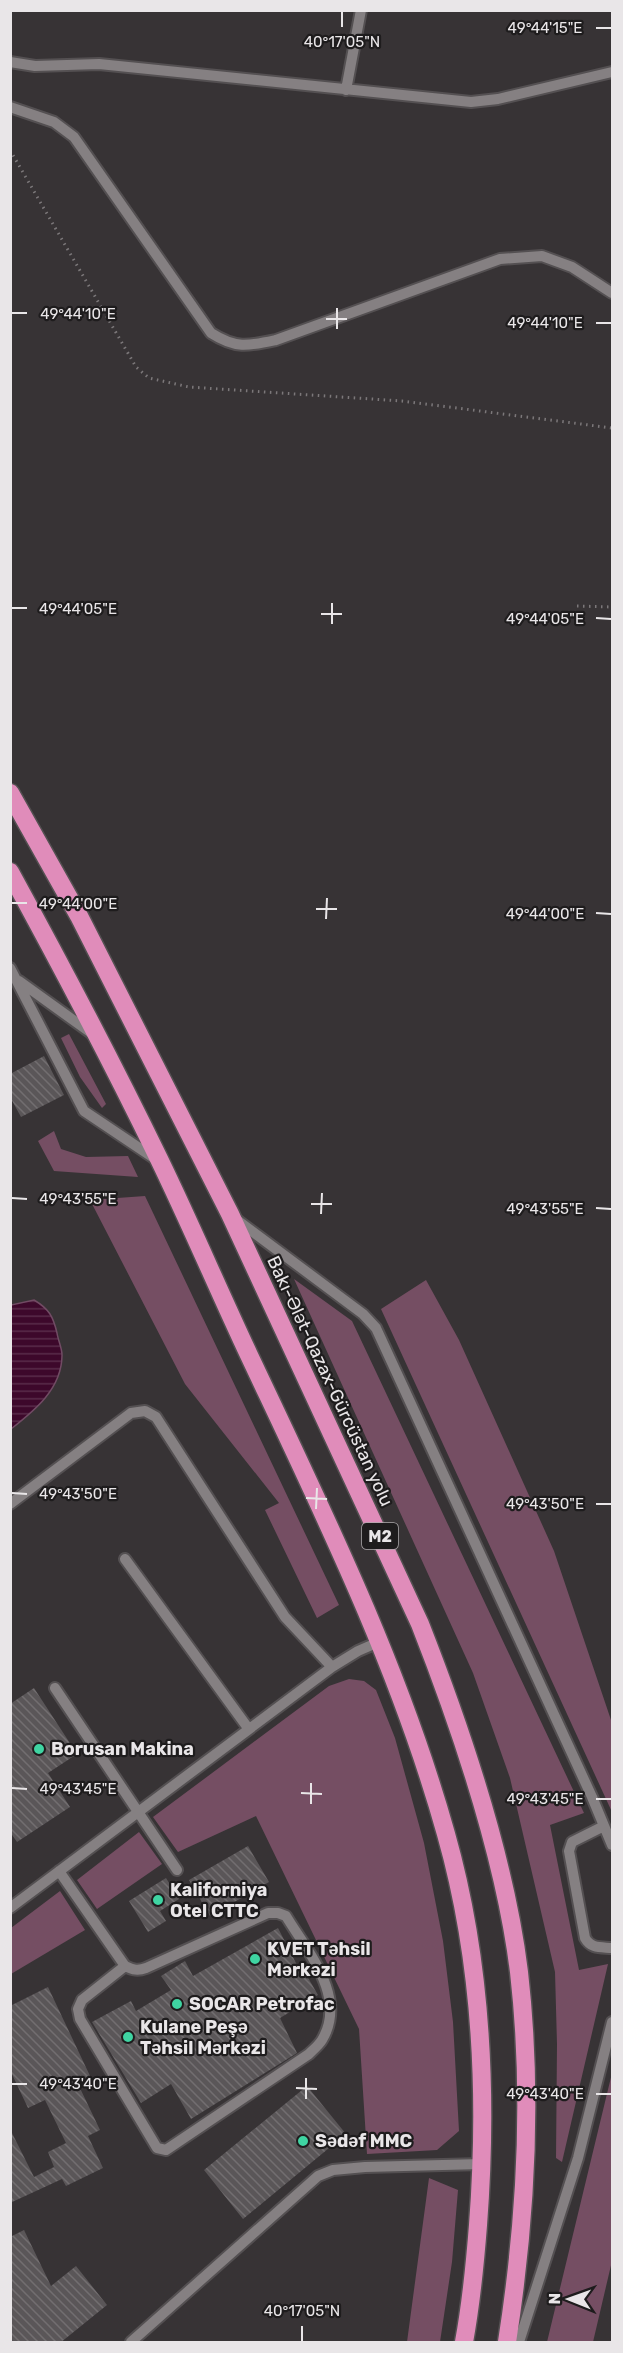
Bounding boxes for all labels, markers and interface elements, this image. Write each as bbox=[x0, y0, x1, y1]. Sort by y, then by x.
text: 49°44'15"E bbox=[508, 19, 582, 37]
text: 40°17'05"N bbox=[304, 33, 380, 51]
text: 49°44'10"E bbox=[40, 305, 116, 323]
text: 49°44'10"E bbox=[507, 314, 583, 332]
text: 49°44'05"E bbox=[39, 600, 117, 618]
text: 49°44'05"E bbox=[506, 610, 584, 628]
text: 49°44'00"E bbox=[39, 895, 117, 913]
text: 49°44'00"E bbox=[506, 905, 584, 923]
text: 49°43'55"E bbox=[39, 1190, 117, 1208]
text: 49°43'55"E bbox=[506, 1200, 584, 1218]
street label: Bakı-Ələt-Qazax-Gürcüstan yolu bbox=[262, 1252, 398, 1510]
text: 49°43'50"E bbox=[39, 1485, 117, 1503]
text: 49°43'50"E bbox=[506, 1495, 584, 1513]
road number: M2 bbox=[362, 1523, 398, 1549]
place label: Borusan Makina bbox=[51, 1738, 194, 1760]
marker: Borusan Makina bbox=[32, 1742, 46, 1756]
text: 49°43'45"E bbox=[39, 1780, 117, 1798]
text: 49°43'45"E bbox=[506, 1790, 584, 1808]
place label: Kaliforniya Otel CTTC bbox=[170, 1879, 267, 1922]
marker: Kaliforniya Otel CTTC bbox=[151, 1893, 165, 1907]
place label: KVET Təhsil Mərkəzi bbox=[267, 1938, 371, 1981]
marker: KVET Təhsil Mərkəzi bbox=[248, 1952, 262, 1966]
place label: SOCAR Petrofac bbox=[189, 1993, 335, 2015]
marker: SOCAR Petrofac bbox=[170, 1997, 184, 2011]
place label: Kulane Peşə Təhsil Mərkəzi bbox=[140, 2016, 266, 2059]
marker: Kulane Peşə Təhsil Mərkəzi bbox=[121, 2030, 135, 2044]
text: 49°43'40"E bbox=[39, 2075, 117, 2093]
text: 49°43'40"E bbox=[506, 2085, 584, 2103]
place label: Sədəf MMC bbox=[315, 2130, 413, 2152]
marker: Sədəf MMC bbox=[296, 2134, 310, 2148]
north arrow bbox=[539, 2269, 599, 2329]
text: N bbox=[545, 2293, 564, 2305]
text: 40°17'05"N bbox=[264, 2302, 340, 2320]

